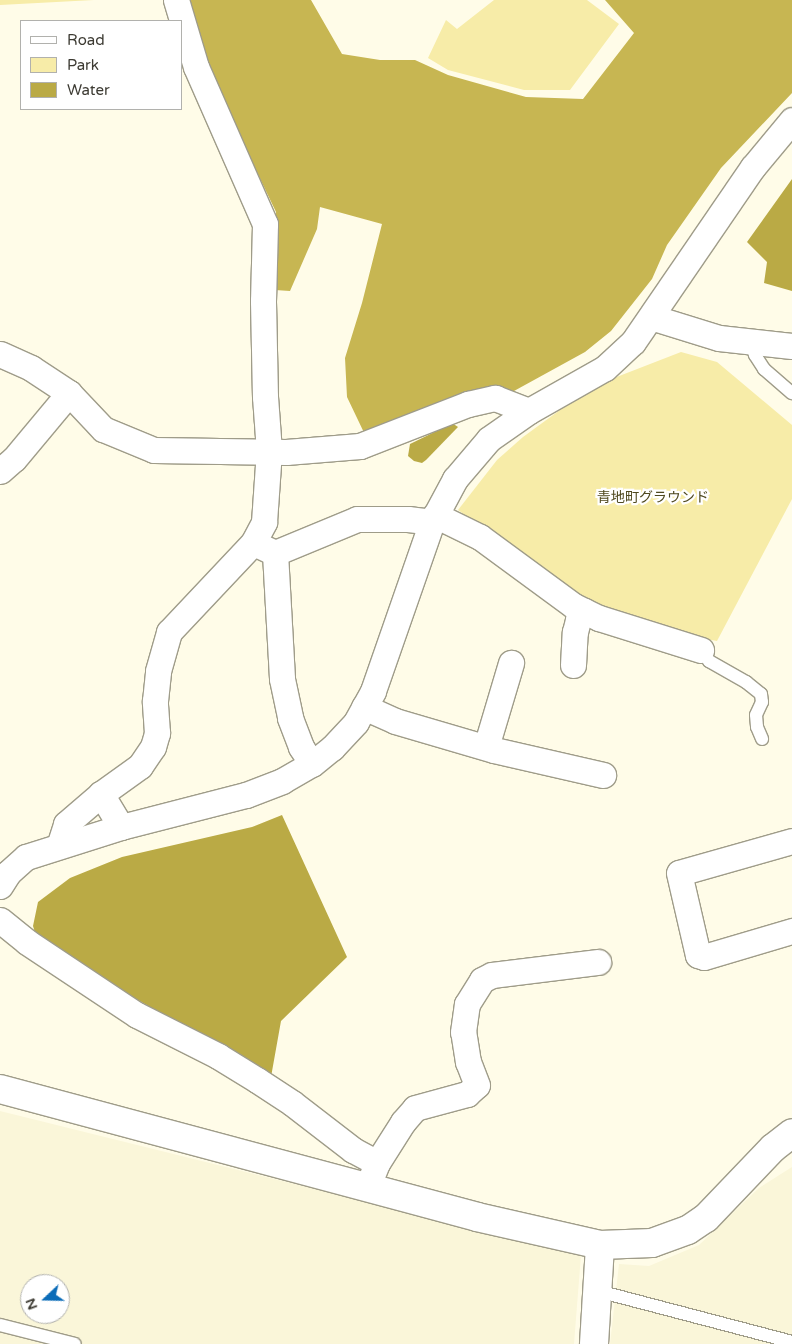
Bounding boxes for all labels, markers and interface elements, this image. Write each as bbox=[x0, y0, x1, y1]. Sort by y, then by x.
legend bbox=[20, 20, 182, 110]
text: Road bbox=[67, 31, 105, 49]
text: Park bbox=[67, 56, 99, 74]
text: Water bbox=[67, 81, 110, 99]
park label: 青地町グラウンド bbox=[597, 490, 709, 506]
north arrow bbox=[20, 1274, 70, 1324]
text: N bbox=[22, 1296, 41, 1312]

